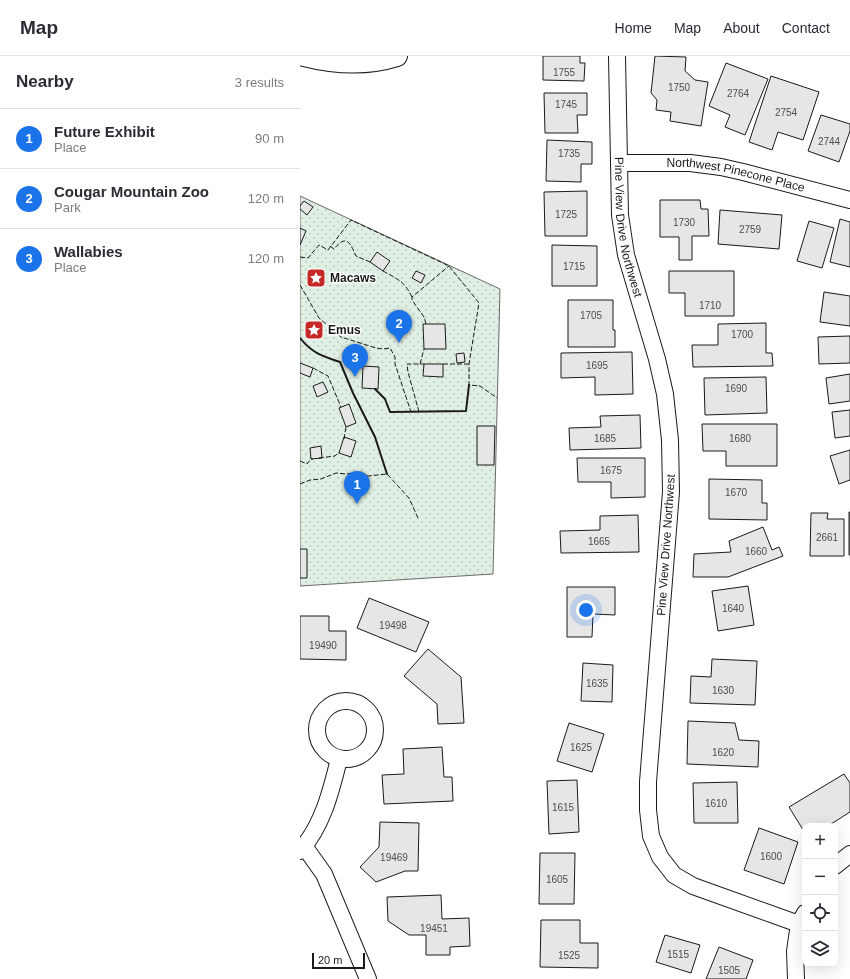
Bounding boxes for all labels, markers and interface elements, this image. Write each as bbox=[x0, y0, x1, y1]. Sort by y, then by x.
text: Map bbox=[20, 17, 58, 38]
text: Home bbox=[615, 20, 652, 36]
text: Map bbox=[674, 20, 701, 36]
text: About bbox=[723, 20, 760, 36]
text: Contact bbox=[782, 20, 830, 36]
house number: 1755 bbox=[553, 67, 576, 78]
text: Nearby bbox=[16, 72, 74, 91]
text: 3 results bbox=[235, 75, 284, 90]
house number: 1750 bbox=[668, 82, 691, 93]
house number: 2764 bbox=[727, 88, 750, 99]
house number: 1745 bbox=[555, 99, 578, 110]
house number: 2754 bbox=[775, 107, 798, 118]
text: Future Exhibit bbox=[54, 123, 155, 140]
text: 1 bbox=[25, 131, 33, 146]
text: 90 m bbox=[255, 131, 284, 146]
house number: 2744 bbox=[818, 136, 841, 147]
text: Place bbox=[54, 140, 87, 155]
house number: 1735 bbox=[558, 148, 581, 159]
street label: Northwest Pinecone Place bbox=[667, 156, 807, 195]
street label: Pine View Drive Northwest bbox=[612, 157, 645, 299]
text: Cougar Mountain Zoo bbox=[54, 183, 209, 200]
text: 2 bbox=[25, 191, 33, 206]
text: 120 m bbox=[248, 191, 284, 206]
text: Park bbox=[54, 200, 81, 215]
house number: 1725 bbox=[555, 209, 578, 220]
house number: 1730 bbox=[673, 217, 696, 228]
house number: 2759 bbox=[739, 224, 762, 235]
text: Wallabies bbox=[54, 243, 123, 260]
text: 3 bbox=[25, 251, 33, 266]
text: 120 m bbox=[248, 251, 284, 266]
text: Place bbox=[54, 260, 87, 275]
house number: 1715 bbox=[563, 261, 586, 272]
place icon: Macaws bbox=[305, 267, 327, 289]
place label: Macaws bbox=[330, 271, 376, 285]
house number: 1710 bbox=[699, 300, 722, 311]
pin: 2 bbox=[386, 310, 412, 343]
house number: 1705 bbox=[580, 310, 603, 321]
place icon: Emus bbox=[303, 319, 325, 341]
place label: Emus bbox=[328, 323, 361, 337]
house number: 1700 bbox=[731, 329, 754, 340]
pin: 3 bbox=[342, 344, 368, 377]
house number: 1695 bbox=[586, 360, 609, 371]
house number: 1690 bbox=[725, 383, 748, 394]
house number: 1685 bbox=[594, 433, 617, 444]
house number: 1680 bbox=[729, 433, 752, 444]
house number: 1675 bbox=[600, 465, 623, 476]
pin: 1 bbox=[344, 471, 370, 504]
street label: Pine View Drive Northwest bbox=[654, 473, 678, 616]
house number: 1670 bbox=[725, 487, 748, 498]
house number: 2661 bbox=[816, 532, 839, 543]
house number: 1665 bbox=[588, 536, 611, 547]
house number: 1660 bbox=[745, 546, 768, 557]
your location bbox=[576, 600, 596, 620]
house number: 1640 bbox=[722, 603, 745, 614]
house number: 19498 bbox=[379, 620, 407, 631]
house number: 19490 bbox=[309, 640, 337, 651]
house number: 1635 bbox=[586, 678, 609, 689]
house number: 1630 bbox=[712, 685, 735, 696]
house number: 1625 bbox=[570, 742, 593, 753]
house number: 1620 bbox=[712, 747, 735, 758]
house number: 1610 bbox=[705, 798, 728, 809]
house number: 1615 bbox=[552, 802, 575, 813]
map controls bbox=[802, 823, 838, 967]
button: + bbox=[802, 823, 838, 859]
house number: 1600 bbox=[760, 851, 783, 862]
house number: 19469 bbox=[380, 852, 408, 863]
button: − bbox=[802, 859, 838, 895]
house number: 1605 bbox=[546, 874, 569, 885]
button: locate bbox=[802, 895, 838, 931]
house number: 19451 bbox=[420, 923, 448, 934]
button: layers bbox=[802, 931, 838, 967]
house number: 1515 bbox=[667, 949, 690, 960]
house number: 1525 bbox=[558, 950, 581, 961]
scale bar bbox=[312, 951, 365, 970]
text: 20 m bbox=[318, 954, 342, 966]
house number: 1505 bbox=[718, 965, 741, 976]

